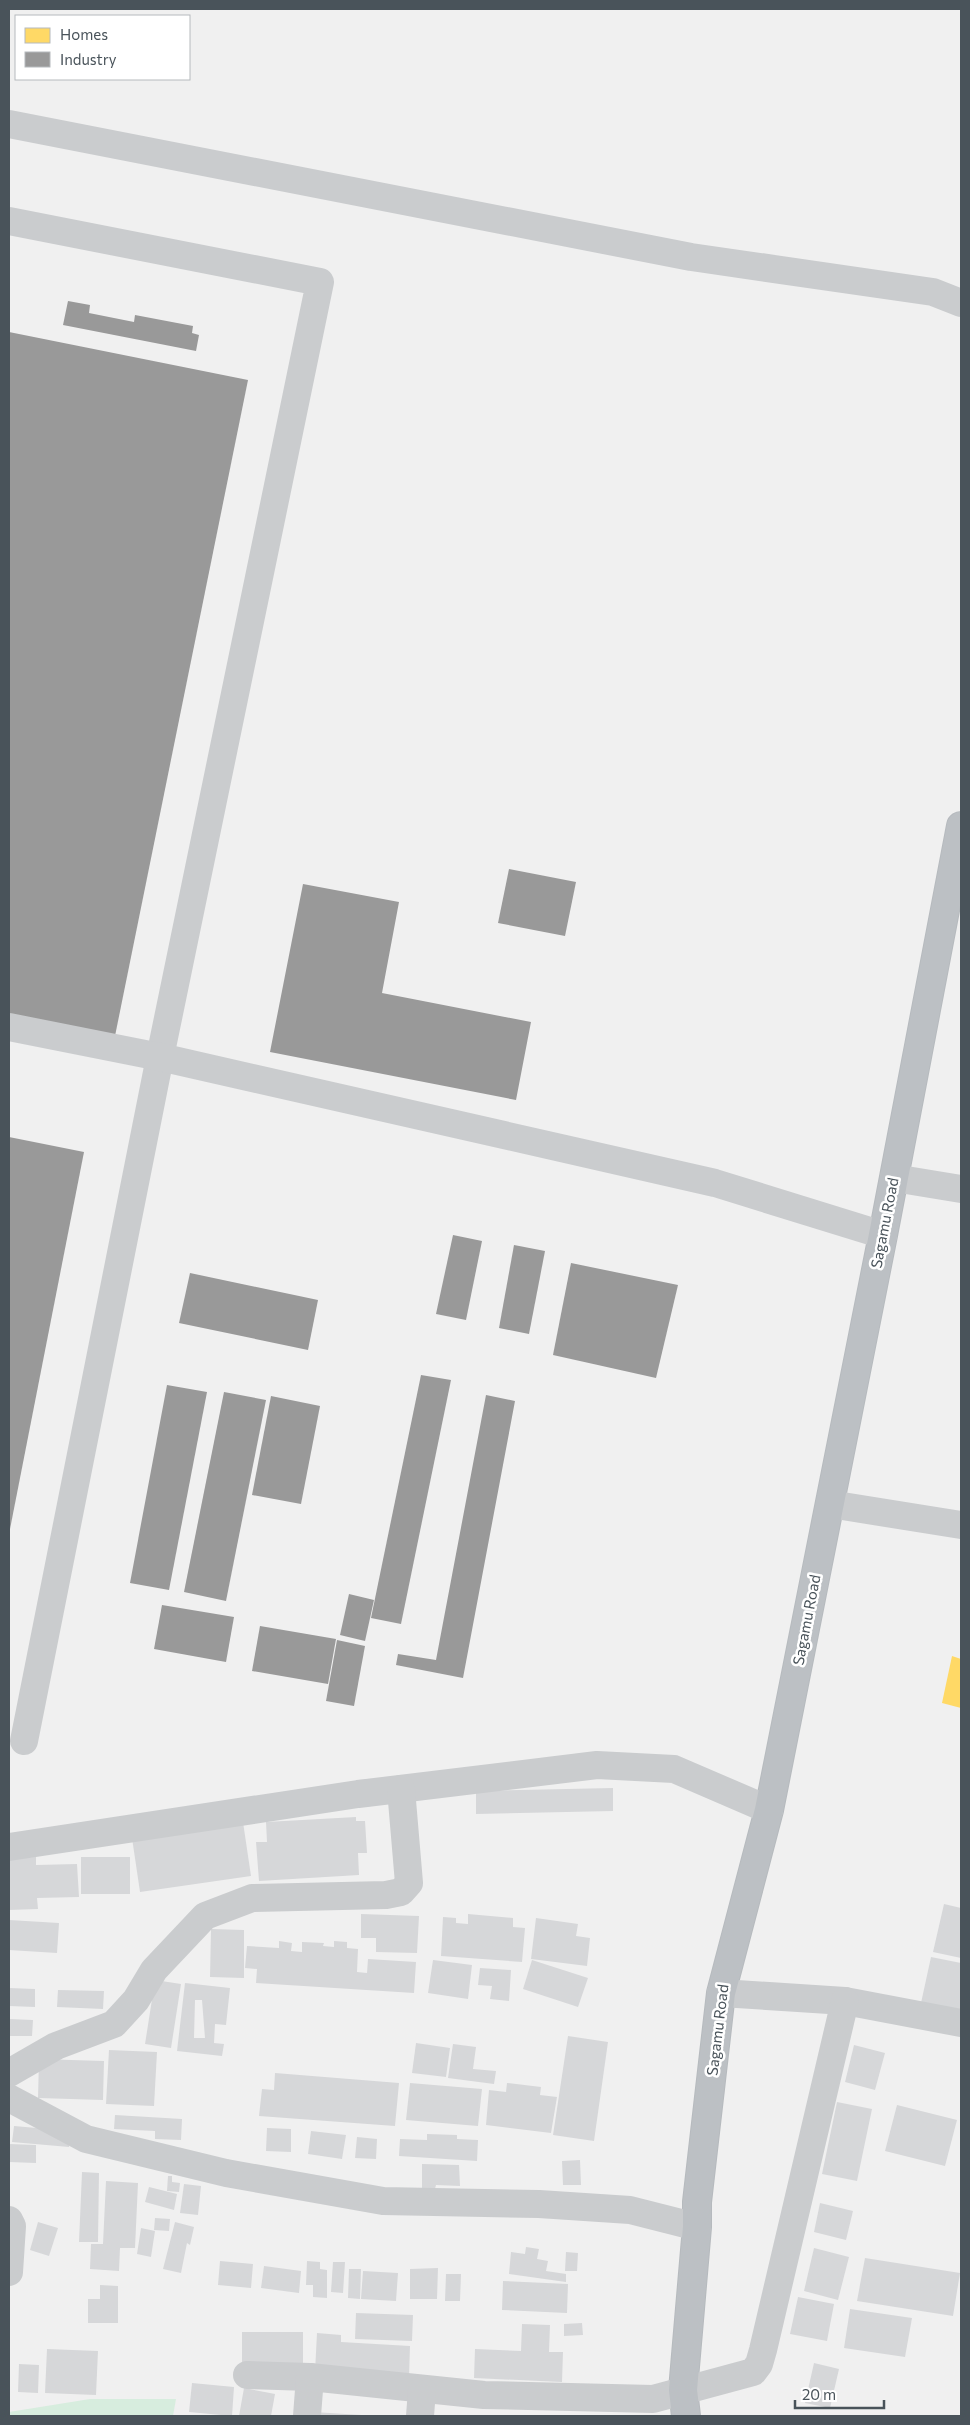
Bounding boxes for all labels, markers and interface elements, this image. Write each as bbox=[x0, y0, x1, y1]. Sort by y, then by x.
legend bbox=[15, 15, 190, 80]
text: Homes bbox=[60, 25, 108, 43]
text: Industry bbox=[60, 50, 117, 68]
street label: Sagamu Road bbox=[866, 1176, 902, 1270]
street label: Sagamu Road bbox=[788, 1573, 824, 1667]
street label: Sagamu Road bbox=[702, 1983, 732, 2077]
scale bar bbox=[795, 2378, 884, 2410]
text: 20 m bbox=[802, 2385, 836, 2403]

